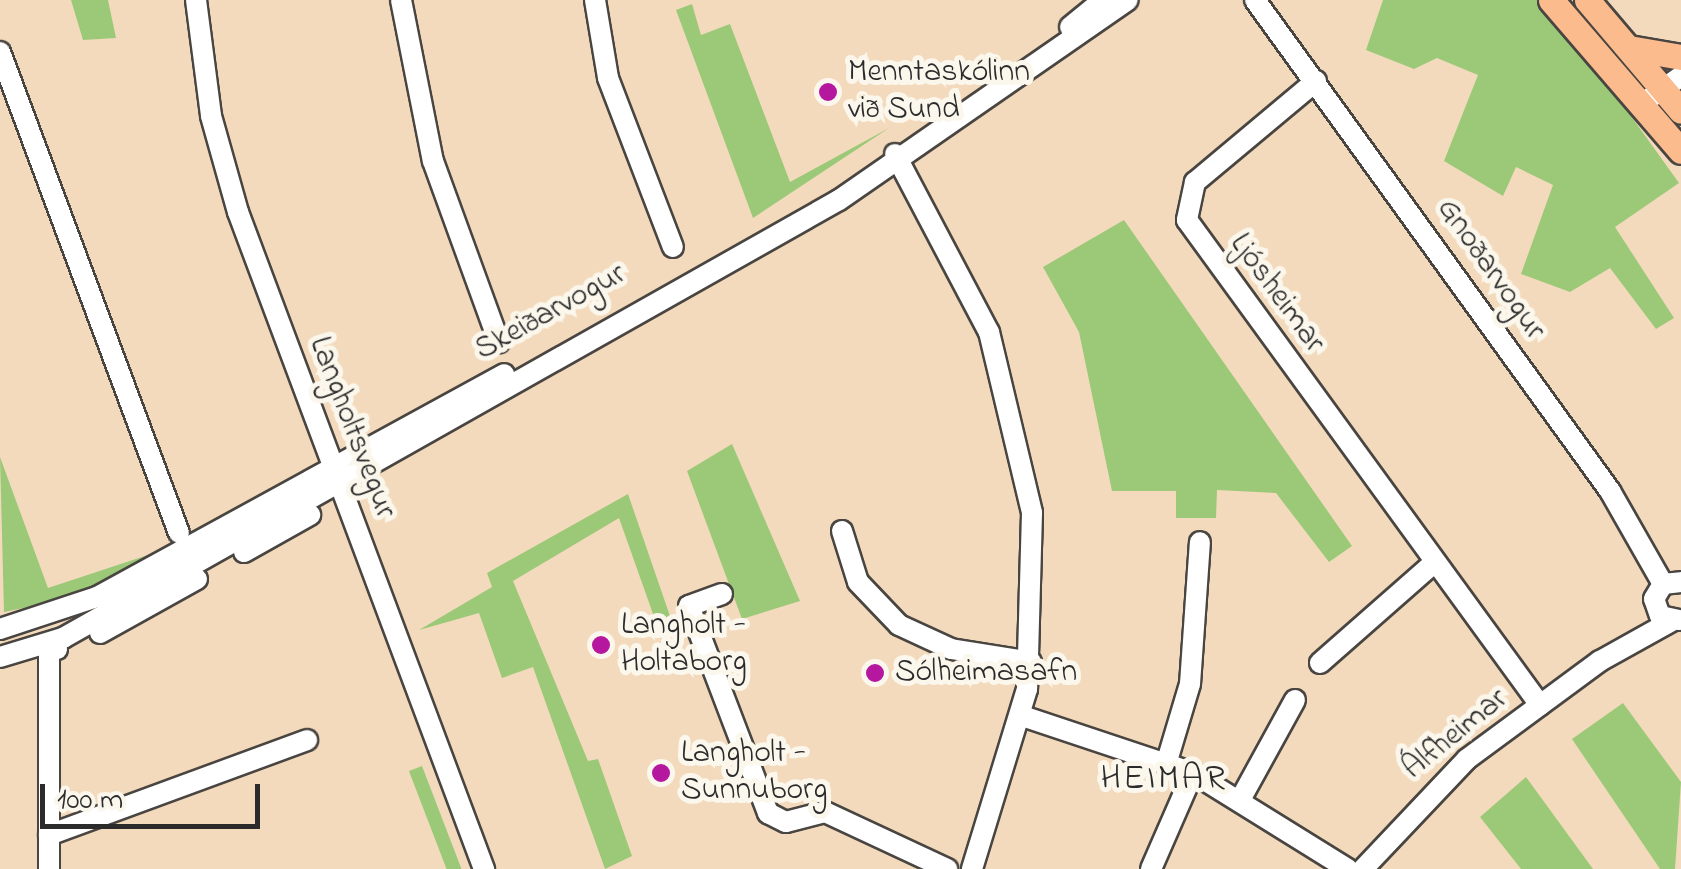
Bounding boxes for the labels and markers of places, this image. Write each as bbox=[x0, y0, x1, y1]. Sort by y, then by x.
place label: Menntaskólinn við Sund bbox=[848, 55, 1030, 130]
marker: Menntaskólinn við Sund bbox=[817, 81, 839, 103]
place label: Langholt - Holtaborg bbox=[621, 608, 747, 683]
marker: Langholt - Holtaborg bbox=[590, 634, 612, 656]
place label: Sólheimasafn bbox=[895, 654, 1077, 692]
marker: Sólheimasafn bbox=[864, 662, 886, 684]
place label: Langholt - Sunnuborg bbox=[681, 736, 827, 811]
marker: Langholt - Sunnuborg bbox=[650, 762, 672, 784]

